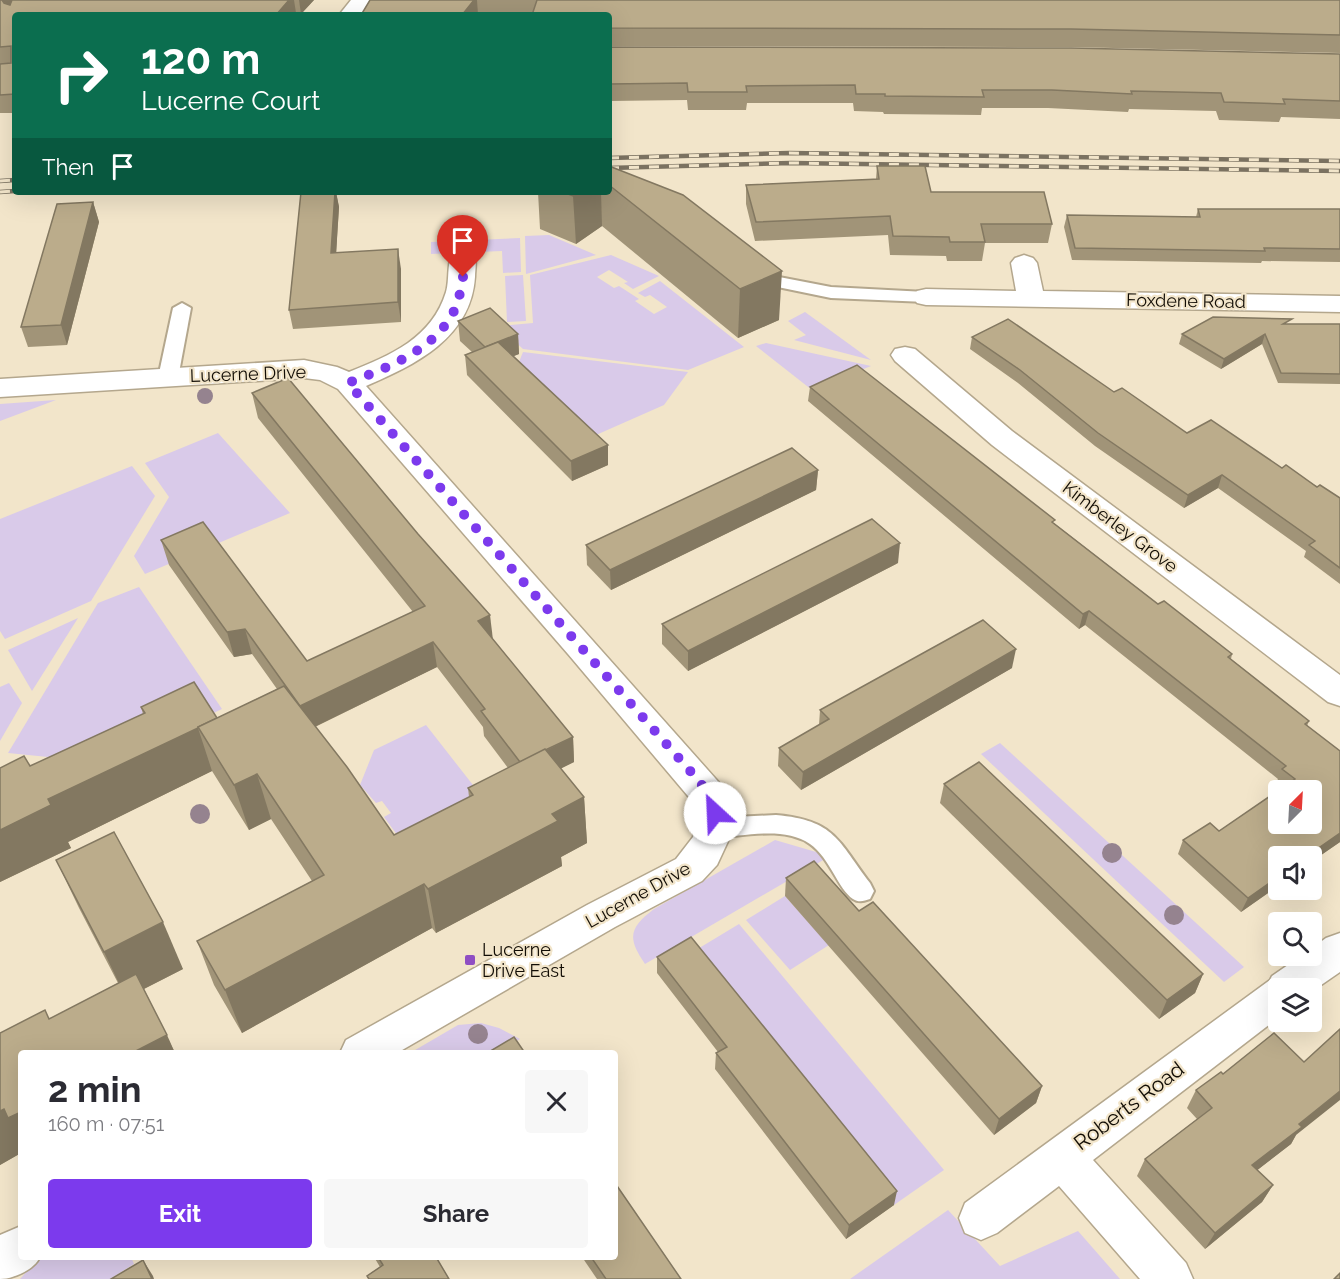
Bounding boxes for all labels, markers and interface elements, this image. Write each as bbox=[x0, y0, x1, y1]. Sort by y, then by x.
text: 120 m bbox=[141, 35, 260, 84]
icon: right bbox=[42, 36, 120, 114]
text: Lucerne Court bbox=[141, 85, 320, 116]
icon: arrive bbox=[106, 150, 139, 183]
text: Then bbox=[42, 154, 94, 180]
pin bbox=[437, 215, 488, 277]
icon: arrive bbox=[446, 224, 479, 257]
street label: Foxdene Road bbox=[1126, 289, 1246, 312]
street label: Lucerne Drive bbox=[189, 361, 307, 386]
street label: Kimberley Grove bbox=[1059, 477, 1182, 577]
north arrow bbox=[1268, 780, 1322, 834]
map controls bbox=[1268, 780, 1322, 1032]
position arrow bbox=[683, 781, 747, 845]
button: sound bbox=[1268, 846, 1322, 900]
street label: Lucerne Drive bbox=[582, 857, 694, 932]
button: search bbox=[1268, 912, 1322, 966]
place label: Lucerne Drive East bbox=[482, 939, 565, 981]
marker: Lucerne Drive East bbox=[463, 953, 477, 967]
button: layers bbox=[1268, 978, 1322, 1032]
street label: Roberts Road bbox=[1069, 1056, 1189, 1155]
text: 2 min bbox=[48, 1068, 141, 1110]
button: close bbox=[525, 1070, 588, 1133]
text: 160 m · 07:51 bbox=[48, 1112, 164, 1136]
button: Exit bbox=[48, 1179, 312, 1248]
button: Share bbox=[324, 1179, 588, 1248]

